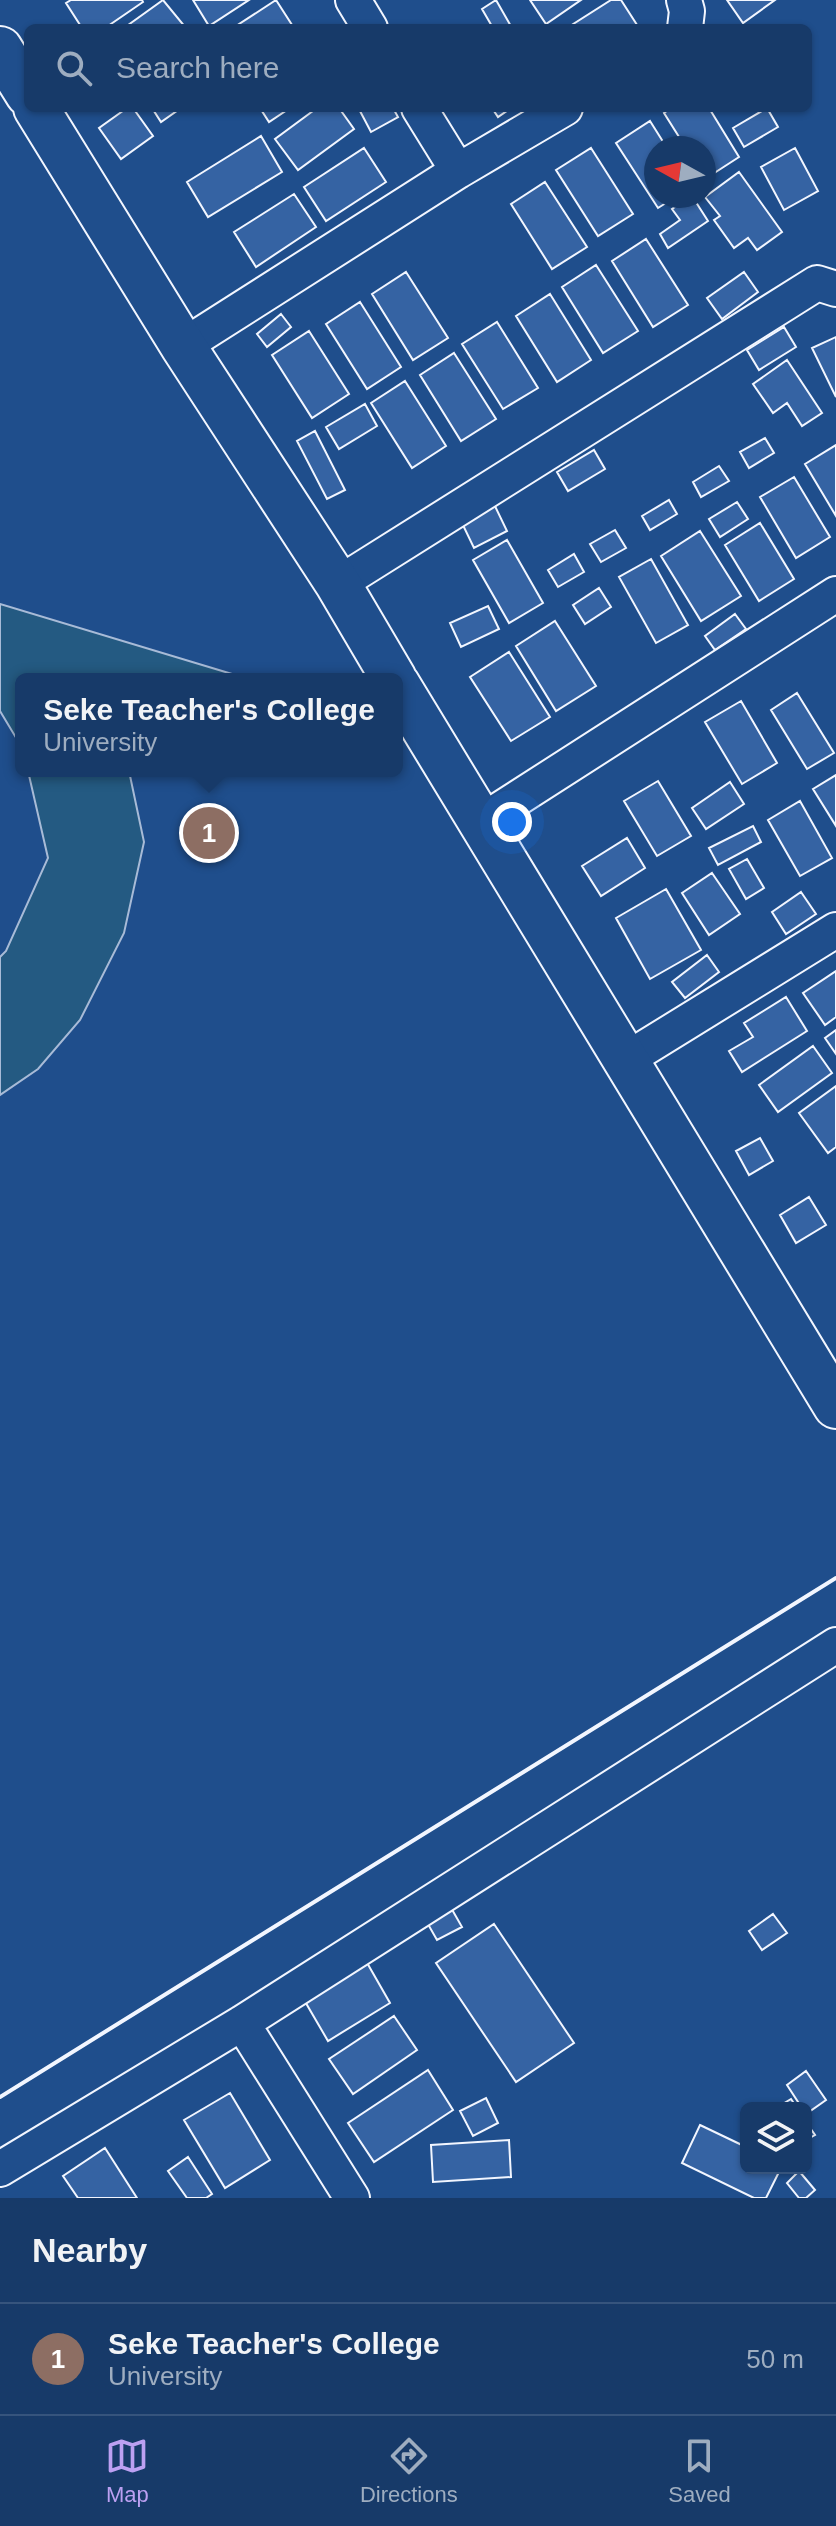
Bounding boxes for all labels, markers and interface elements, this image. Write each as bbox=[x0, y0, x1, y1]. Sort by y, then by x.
search box bbox=[24, 24, 812, 112]
icon: search bbox=[52, 46, 96, 90]
text: Search here bbox=[116, 51, 279, 84]
north arrow bbox=[644, 136, 716, 208]
popup bbox=[15, 673, 403, 777]
text: Seke Teacher's College bbox=[43, 693, 375, 726]
text: University bbox=[43, 727, 157, 757]
your location bbox=[492, 802, 532, 842]
pin: 1 bbox=[183, 803, 235, 863]
map controls bbox=[740, 2102, 812, 2174]
button: layers bbox=[740, 2102, 812, 2174]
text: Nearby bbox=[32, 2231, 147, 2269]
text: Seke Teacher's College bbox=[108, 2327, 440, 2360]
text: 1 bbox=[51, 2344, 65, 2374]
text: 50 m bbox=[746, 2344, 804, 2374]
text: University bbox=[108, 2361, 222, 2391]
tab: Map bbox=[105, 2434, 149, 2508]
tab: Directions bbox=[360, 2434, 458, 2508]
tab: Saved bbox=[668, 2434, 731, 2508]

